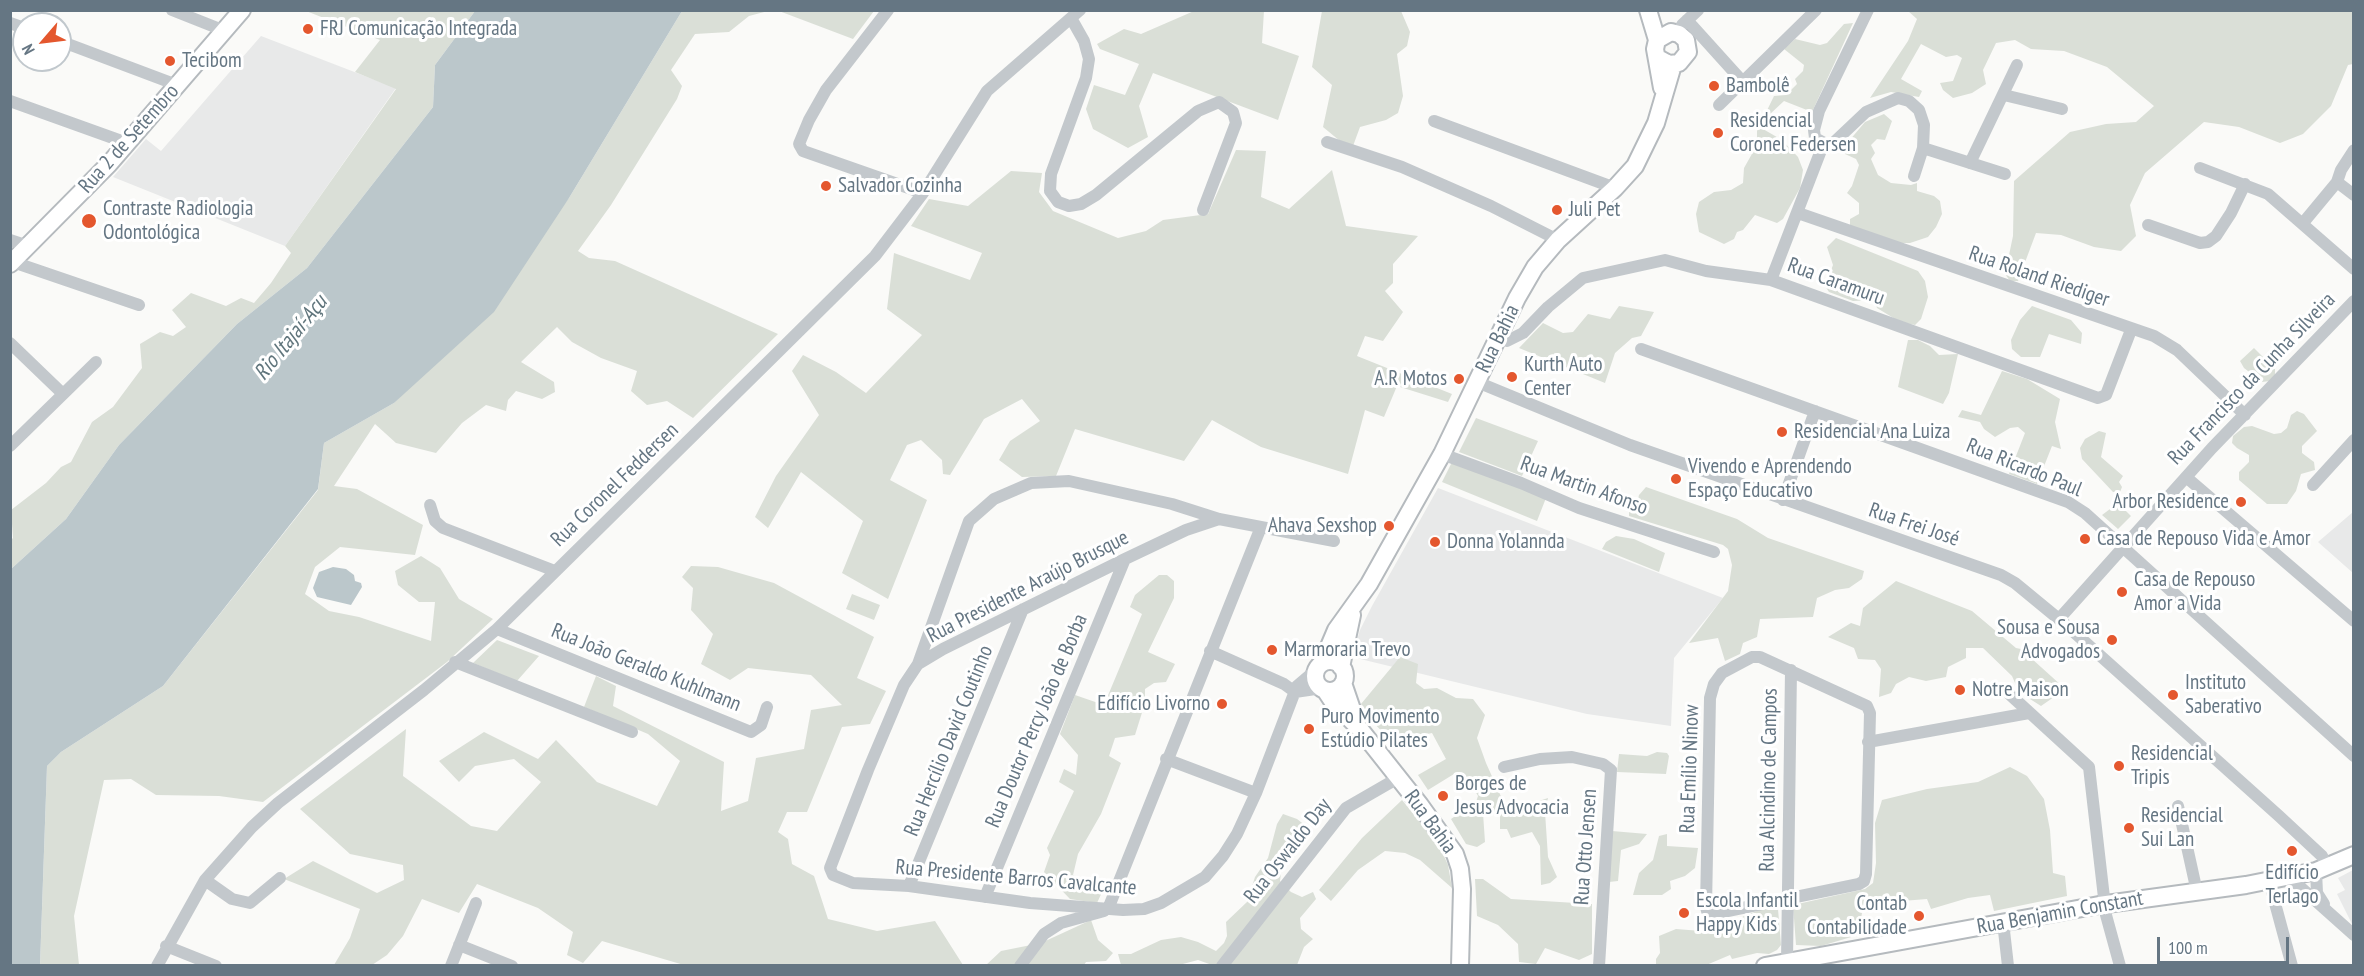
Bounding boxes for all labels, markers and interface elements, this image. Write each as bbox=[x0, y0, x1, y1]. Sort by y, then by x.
north arrow bbox=[12, 12, 72, 72]
place label: FRJ Comunicação Integrada bbox=[320, 16, 517, 42]
marker: FRJ Comunicação Integrada bbox=[301, 22, 315, 36]
text: N bbox=[17, 41, 39, 58]
place label: Tecibom bbox=[182, 48, 242, 74]
marker: Tecibom bbox=[163, 54, 177, 68]
place label: Bambolê bbox=[1726, 73, 1790, 99]
street label: Rua 2 de Setembro bbox=[74, 79, 184, 199]
marker: Bambolê bbox=[1707, 79, 1721, 93]
place label: Residencial Coronel Federsen bbox=[1730, 108, 1856, 158]
marker: Residencial Coronel Federsen bbox=[1711, 126, 1725, 140]
place label: Salvador Cozinha bbox=[838, 173, 962, 199]
marker: Salvador Cozinha bbox=[819, 179, 833, 193]
place label: Contraste Radiologia Odontológica bbox=[103, 196, 253, 246]
place label: Juli Pet bbox=[1569, 197, 1620, 223]
marker: Juli Pet bbox=[1550, 203, 1564, 217]
marker: Contraste Radiologia Odontológica bbox=[80, 212, 98, 230]
street label: Rua Roland Riediger bbox=[1965, 241, 2113, 313]
street label: Rua Caramuru bbox=[1784, 253, 1888, 311]
street label: Rua Francisco da Cunha Silveira bbox=[2163, 288, 2341, 470]
water label: Rio Itajaí-Açu bbox=[249, 290, 333, 386]
street label: Rua Bahia bbox=[1471, 301, 1525, 377]
place label: Kurth Auto Center bbox=[1524, 352, 1602, 402]
place label: A.R Motos bbox=[1374, 366, 1447, 392]
marker: Kurth Auto Center bbox=[1505, 370, 1519, 384]
marker: A.R Motos bbox=[1452, 372, 1466, 386]
street label: Rua Coronel Feddersen bbox=[546, 418, 684, 552]
place label: Residencial Ana Luiza bbox=[1794, 419, 1950, 445]
marker: Residencial Ana Luiza bbox=[1775, 425, 1789, 439]
street label: Rua Ricardo Paul bbox=[1963, 433, 2085, 503]
street label: Rua Martin Afonso bbox=[1517, 451, 1651, 521]
place label: Vivendo e Aprendendo Espaço Educativo bbox=[1688, 454, 1852, 504]
marker: Vivendo e Aprendendo Espaço Educativo bbox=[1669, 472, 1683, 486]
place label: Arbor Residence bbox=[2113, 489, 2229, 515]
marker: Arbor Residence bbox=[2234, 495, 2248, 509]
street label: Rua Frei José bbox=[1865, 498, 1963, 552]
place label: Ahava Sexshop bbox=[1268, 513, 1377, 539]
marker: Ahava Sexshop bbox=[1382, 519, 1396, 533]
street label: Rua Presidente Araújo Brusque bbox=[923, 525, 1133, 649]
place label: Casa de Repouso Vida e Amor bbox=[2097, 526, 2311, 552]
place label: Donna Yolannda bbox=[1447, 529, 1565, 555]
marker: Casa de Repouso Vida e Amor bbox=[2078, 532, 2092, 546]
marker: Donna Yolannda bbox=[1428, 535, 1442, 549]
place label: Casa de Repouso Amor a Vida bbox=[2134, 567, 2255, 617]
marker: Casa de Repouso Amor a Vida bbox=[2115, 585, 2129, 599]
street label: Rua Doutor Percy João de Borba bbox=[981, 610, 1093, 832]
place label: Sousa e Sousa Advogados bbox=[1997, 615, 2100, 665]
street label: Rua João Geraldo Kuhlmann bbox=[547, 618, 745, 718]
marker: Sousa e Sousa Advogados bbox=[2105, 633, 2119, 647]
place label: Marmoraria Trevo bbox=[1284, 637, 1410, 663]
street label: Rua Hercílio David Coutinho bbox=[899, 642, 999, 840]
marker: Marmoraria Trevo bbox=[1265, 643, 1279, 657]
place label: Instituto Saberativo bbox=[2185, 670, 2262, 720]
place label: Notre Maison bbox=[1972, 677, 2069, 703]
marker: Notre Maison bbox=[1953, 683, 1967, 697]
street label: Rua Alcindino de Campos bbox=[1755, 688, 1783, 872]
marker: Instituto Saberativo bbox=[2166, 688, 2180, 702]
place label: Edifício Livorno bbox=[1097, 691, 1210, 717]
marker: Edifício Livorno bbox=[1215, 697, 1229, 711]
place label: Puro Movimento Estúdio Pilates bbox=[1321, 704, 1439, 754]
street label: Rua Emílio Ninow bbox=[1675, 704, 1705, 834]
marker: Puro Movimento Estúdio Pilates bbox=[1302, 722, 1316, 736]
place label: Residencial Tripis bbox=[2131, 741, 2213, 791]
marker: Residencial Tripis bbox=[2112, 759, 2126, 773]
place label: Borges de Jesus Advocacia bbox=[1455, 771, 1569, 821]
street label: Rua Bahia bbox=[1398, 785, 1462, 859]
street label: Rua Otto Jensen bbox=[1569, 788, 1603, 906]
marker: Borges de Jesus Advocacia bbox=[1436, 789, 1450, 803]
street label: Rua Oswaldo Day bbox=[1239, 793, 1337, 909]
place label: Residencial Sui Lan bbox=[2141, 803, 2223, 853]
marker: Residencial Sui Lan bbox=[2122, 821, 2136, 835]
marker: Edifício Terlago bbox=[2285, 844, 2299, 858]
street label: Rua Presidente Barros Cavalcante bbox=[894, 855, 1138, 901]
place label: Edifício Terlago bbox=[2265, 860, 2319, 910]
street label: Rua Benjamin Constant bbox=[1975, 886, 2145, 940]
place label: Escola Infantil Happy Kids bbox=[1696, 888, 1798, 938]
place label: Contab Contabilidade bbox=[1807, 891, 1907, 941]
marker: Escola Infantil Happy Kids bbox=[1677, 906, 1691, 920]
marker: Contab Contabilidade bbox=[1912, 909, 1926, 923]
scale bar bbox=[2160, 925, 2292, 963]
text: 100 m bbox=[2168, 936, 2208, 959]

